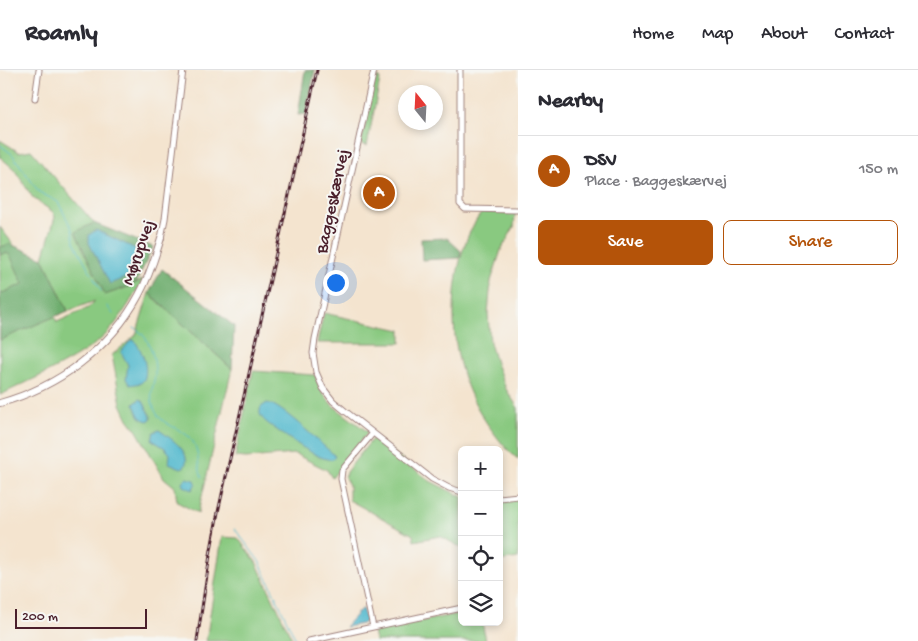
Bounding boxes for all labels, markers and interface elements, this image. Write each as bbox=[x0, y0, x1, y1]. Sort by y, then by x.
text: Roamly bbox=[25, 20, 98, 49]
text: Home bbox=[632, 24, 674, 45]
text: Map bbox=[702, 24, 733, 45]
text: About bbox=[761, 24, 807, 45]
text: Contact bbox=[835, 24, 893, 45]
north arrow bbox=[398, 85, 443, 130]
text: Nearby bbox=[538, 90, 603, 115]
street label: Baggeskærvej bbox=[312, 147, 355, 257]
text: DSV bbox=[585, 150, 617, 173]
text: A bbox=[549, 161, 559, 180]
text: 150 m bbox=[859, 161, 898, 180]
text: Place · Baggeskærvej bbox=[585, 173, 727, 192]
pin: A bbox=[363, 174, 395, 212]
street label: Mørupvej bbox=[118, 217, 160, 288]
button: Save bbox=[538, 220, 713, 265]
button: Share bbox=[723, 220, 898, 265]
your location bbox=[323, 270, 349, 296]
map controls bbox=[458, 446, 503, 626]
button: + bbox=[458, 446, 503, 491]
button: − bbox=[458, 491, 503, 536]
button: locate bbox=[458, 536, 503, 581]
button: layers bbox=[458, 581, 503, 626]
scale bar bbox=[15, 606, 148, 629]
text: 200 m bbox=[22, 609, 58, 626]

